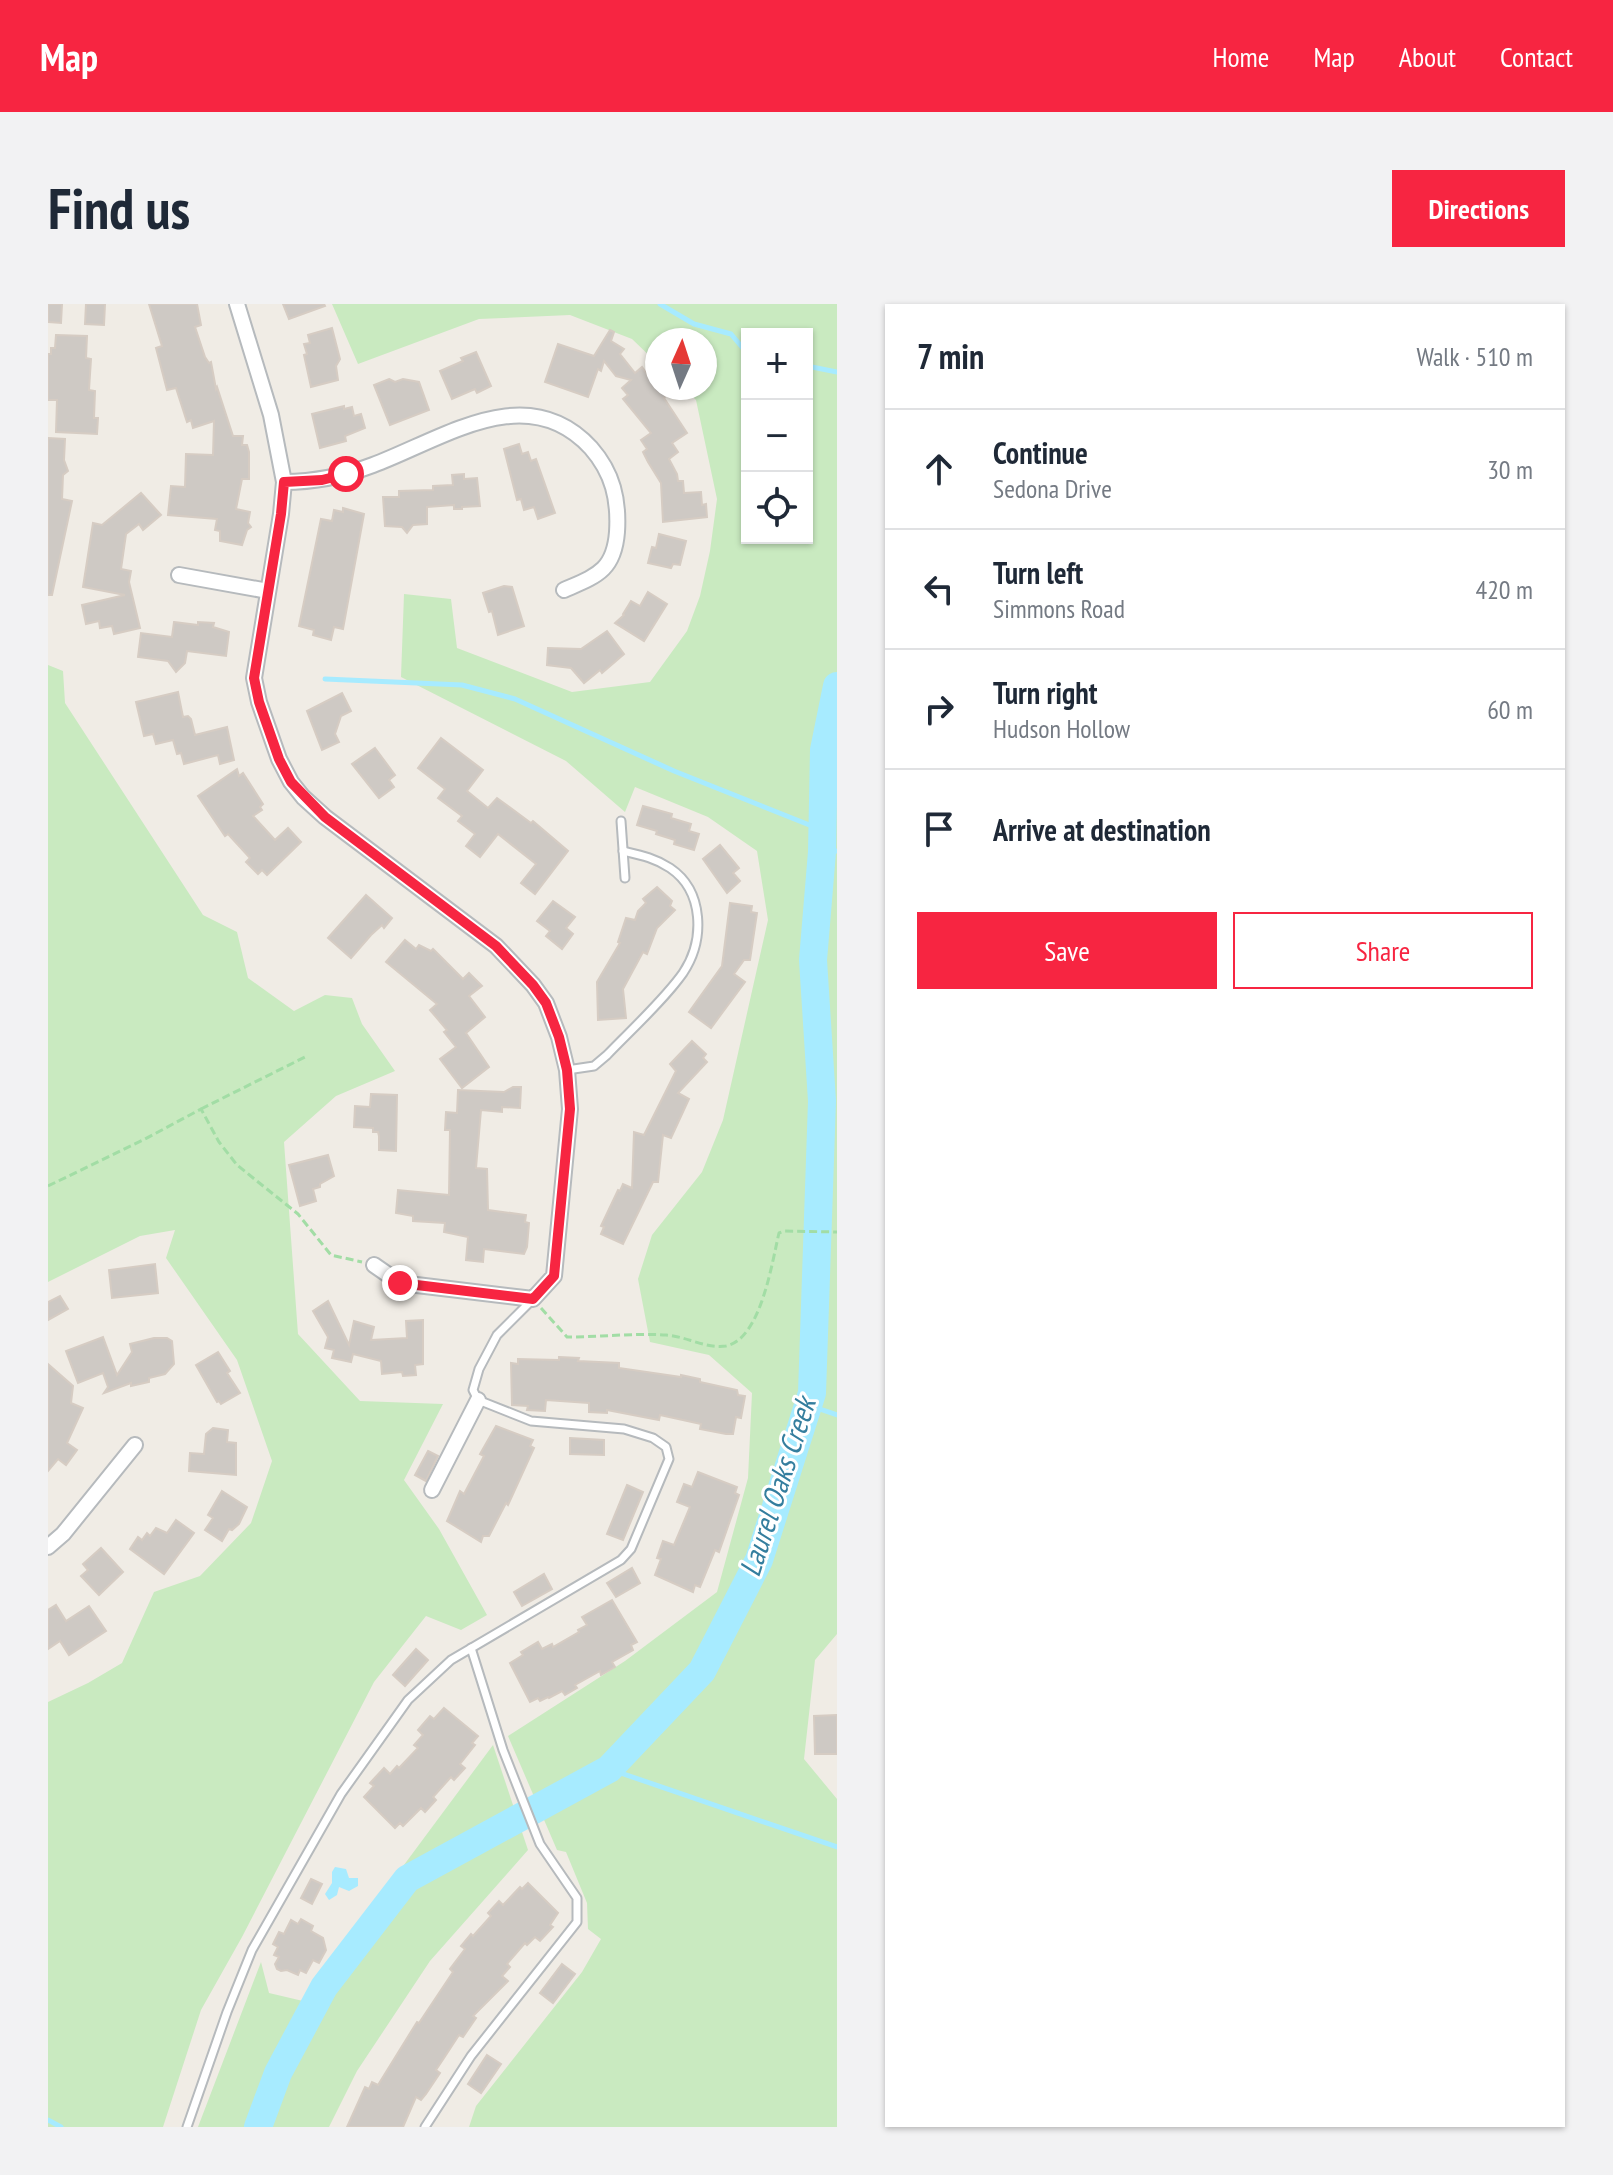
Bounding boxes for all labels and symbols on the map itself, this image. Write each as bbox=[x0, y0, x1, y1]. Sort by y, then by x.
north arrow bbox=[645, 328, 717, 400]
route start bbox=[328, 456, 364, 492]
route end bbox=[382, 1265, 418, 1301]
water label: Laurel Oaks Creek bbox=[729, 1389, 825, 1581]

